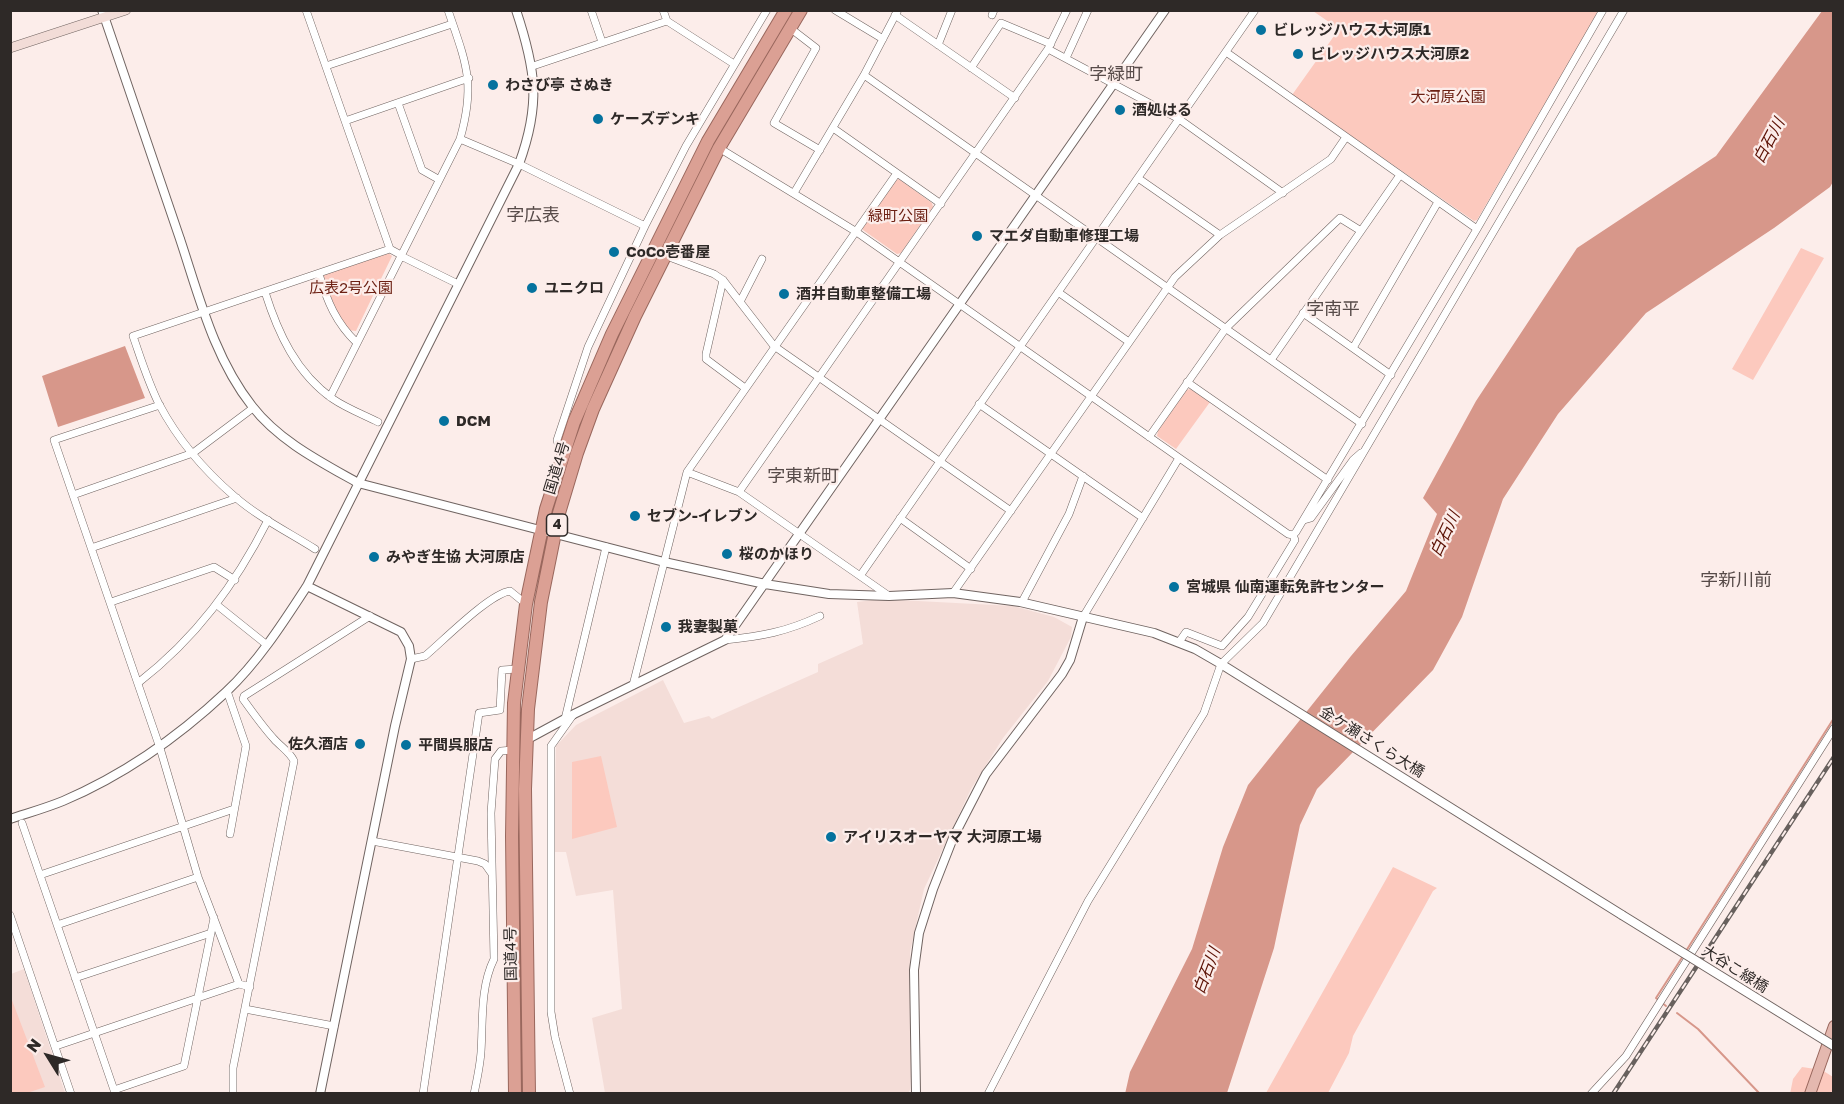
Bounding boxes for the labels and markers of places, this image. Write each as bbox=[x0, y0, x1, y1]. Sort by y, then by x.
place label: ビレッジハウス大河原1 bbox=[1273, 21, 1431, 39]
marker: ビレッジハウス大河原1 bbox=[1254, 23, 1268, 37]
place label: ビレッジハウス大河原2 bbox=[1310, 45, 1469, 63]
marker: ビレッジハウス大河原2 bbox=[1291, 47, 1305, 61]
place label: わさび亭 さぬき bbox=[505, 76, 614, 94]
marker: わさび亭 さぬき bbox=[486, 78, 500, 92]
place label: 酒処はる bbox=[1132, 101, 1192, 119]
marker: 酒処はる bbox=[1113, 103, 1127, 117]
place label: ケーズデンキ bbox=[610, 110, 700, 128]
marker: ケーズデンキ bbox=[591, 112, 605, 126]
place label: マエダ自動車修理工場 bbox=[989, 227, 1139, 245]
marker: マエダ自動車修理工場 bbox=[970, 229, 984, 243]
place label: CoCo壱番屋 bbox=[626, 243, 710, 261]
marker: CoCo壱番屋 bbox=[607, 245, 621, 259]
place label: ユニクロ bbox=[544, 279, 604, 297]
marker: ユニクロ bbox=[525, 281, 539, 295]
place label: 酒井自動車整備工場 bbox=[796, 285, 931, 303]
marker: 酒井自動車整備工場 bbox=[777, 287, 791, 301]
place label: DCM bbox=[456, 412, 491, 430]
marker: DCM bbox=[437, 414, 451, 428]
place label: セブン-イレブン bbox=[647, 507, 758, 525]
marker: セブン-イレブン bbox=[628, 509, 642, 523]
place label: 桜のかほり bbox=[739, 545, 814, 563]
marker: 桜のかほり bbox=[720, 547, 734, 561]
place label: みやぎ生協 大河原店 bbox=[386, 548, 525, 566]
marker: みやぎ生協 大河原店 bbox=[367, 550, 381, 564]
place label: 宮城県 仙南運転免許センター bbox=[1186, 578, 1385, 596]
marker: 宮城県 仙南運転免許センター bbox=[1167, 580, 1181, 594]
place label: 我妻製菓 bbox=[678, 618, 738, 636]
marker: 我妻製菓 bbox=[659, 620, 673, 634]
place label: 佐久酒店 bbox=[288, 735, 348, 753]
place label: 平間呉服店 bbox=[418, 736, 493, 754]
marker: 佐久酒店 bbox=[353, 737, 367, 751]
marker: 平間呉服店 bbox=[399, 738, 413, 752]
place label: アイリスオーヤマ 大河原工場 bbox=[843, 828, 1042, 846]
marker: アイリスオーヤマ 大河原工場 bbox=[824, 830, 838, 844]

